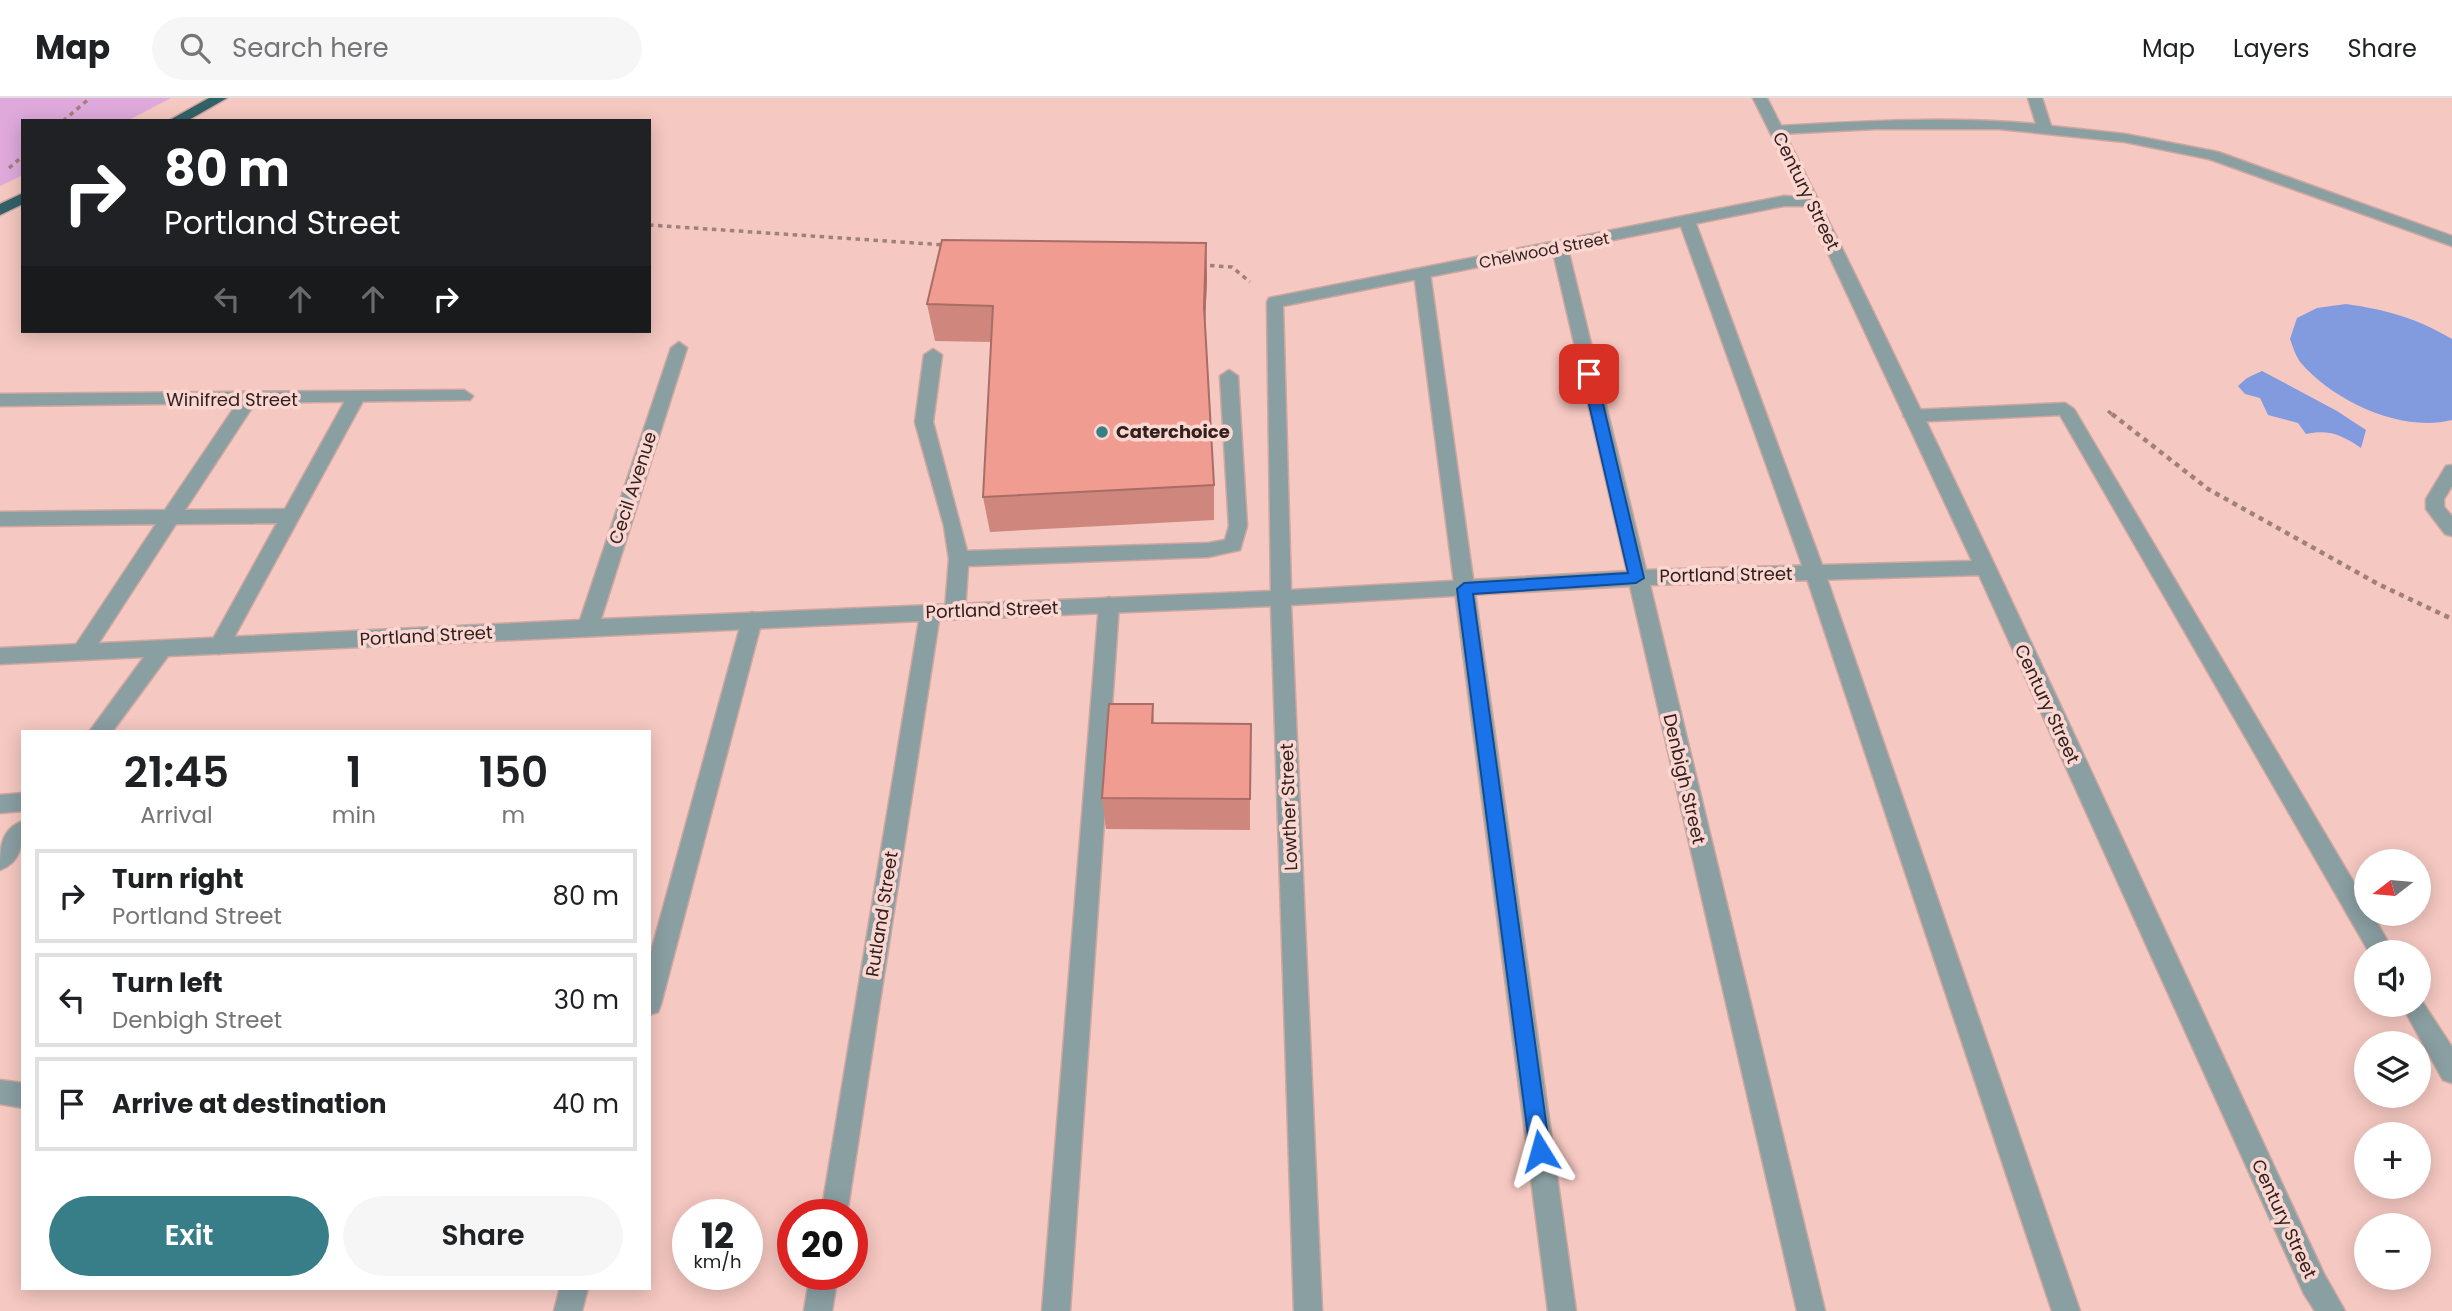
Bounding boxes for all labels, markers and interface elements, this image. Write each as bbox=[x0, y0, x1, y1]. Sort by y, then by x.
search box bbox=[152, 17, 642, 80]
text: Map bbox=[35, 24, 110, 71]
icon: search bbox=[176, 29, 214, 67]
text: Search here bbox=[232, 30, 389, 66]
text: Map bbox=[2142, 32, 2195, 65]
text: Layers bbox=[2233, 32, 2309, 65]
text: Share bbox=[2347, 32, 2417, 65]
street label: Century Street bbox=[1767, 127, 1846, 254]
text: 80 m bbox=[164, 135, 290, 203]
icon: right bbox=[49, 147, 140, 238]
text: Portland Street bbox=[164, 200, 400, 245]
street label: Chelwood Street bbox=[1477, 227, 1611, 274]
icon: left bbox=[208, 280, 246, 318]
icon: ahead bbox=[281, 280, 319, 318]
icon: ahead bbox=[354, 280, 392, 318]
icon: right bbox=[427, 280, 465, 318]
pin bbox=[1559, 344, 1619, 404]
icon: arrive bbox=[1570, 355, 1608, 393]
street label: Winifred Street bbox=[166, 387, 298, 412]
place label: Caterchoice bbox=[1116, 419, 1230, 444]
marker: Caterchoice bbox=[1094, 424, 1110, 440]
street label: Cecil Avenue bbox=[603, 428, 663, 547]
street label: Portland Street bbox=[1659, 561, 1793, 588]
street label: Portland Street bbox=[925, 595, 1059, 624]
street label: Portland Street bbox=[359, 620, 493, 651]
street label: Century Street bbox=[2009, 640, 2086, 768]
street label: Denbigh Street bbox=[1657, 711, 1712, 847]
text: 21:45 bbox=[124, 743, 229, 802]
text: 1 bbox=[346, 743, 361, 802]
text: 150 bbox=[479, 743, 548, 802]
street label: Lowther Street bbox=[1274, 743, 1303, 871]
text: Arrival bbox=[140, 799, 213, 831]
text: min bbox=[332, 799, 376, 831]
text: m bbox=[502, 799, 525, 831]
street label: Rutland Street bbox=[859, 849, 904, 979]
north arrow bbox=[2354, 849, 2431, 926]
map controls bbox=[2354, 849, 2431, 1290]
text: Turn right bbox=[112, 861, 244, 897]
icon: right bbox=[53, 877, 91, 915]
text: 80 m bbox=[553, 878, 619, 914]
text: Portland Street bbox=[112, 900, 282, 932]
button: sound bbox=[2354, 940, 2431, 1017]
text: Turn left bbox=[112, 965, 223, 1001]
icon: left bbox=[53, 981, 91, 1019]
text: 30 m bbox=[554, 982, 619, 1018]
text: Denbigh Street bbox=[112, 1004, 282, 1036]
button: layers bbox=[2354, 1031, 2431, 1108]
icon: arrive bbox=[53, 1085, 91, 1123]
text: Arrive at destination bbox=[112, 1086, 387, 1122]
text: 40 m bbox=[553, 1086, 619, 1122]
position arrow bbox=[1503, 1114, 1577, 1188]
button: + bbox=[2354, 1122, 2431, 1199]
street label: Century Street bbox=[2246, 1155, 2323, 1283]
button: Exit bbox=[49, 1196, 329, 1276]
button: Share bbox=[343, 1196, 623, 1276]
speed limit sign: 20 bbox=[777, 1199, 868, 1290]
text: 12 bbox=[701, 1211, 734, 1260]
button: − bbox=[2354, 1213, 2431, 1290]
text: km/h bbox=[694, 1249, 741, 1274]

